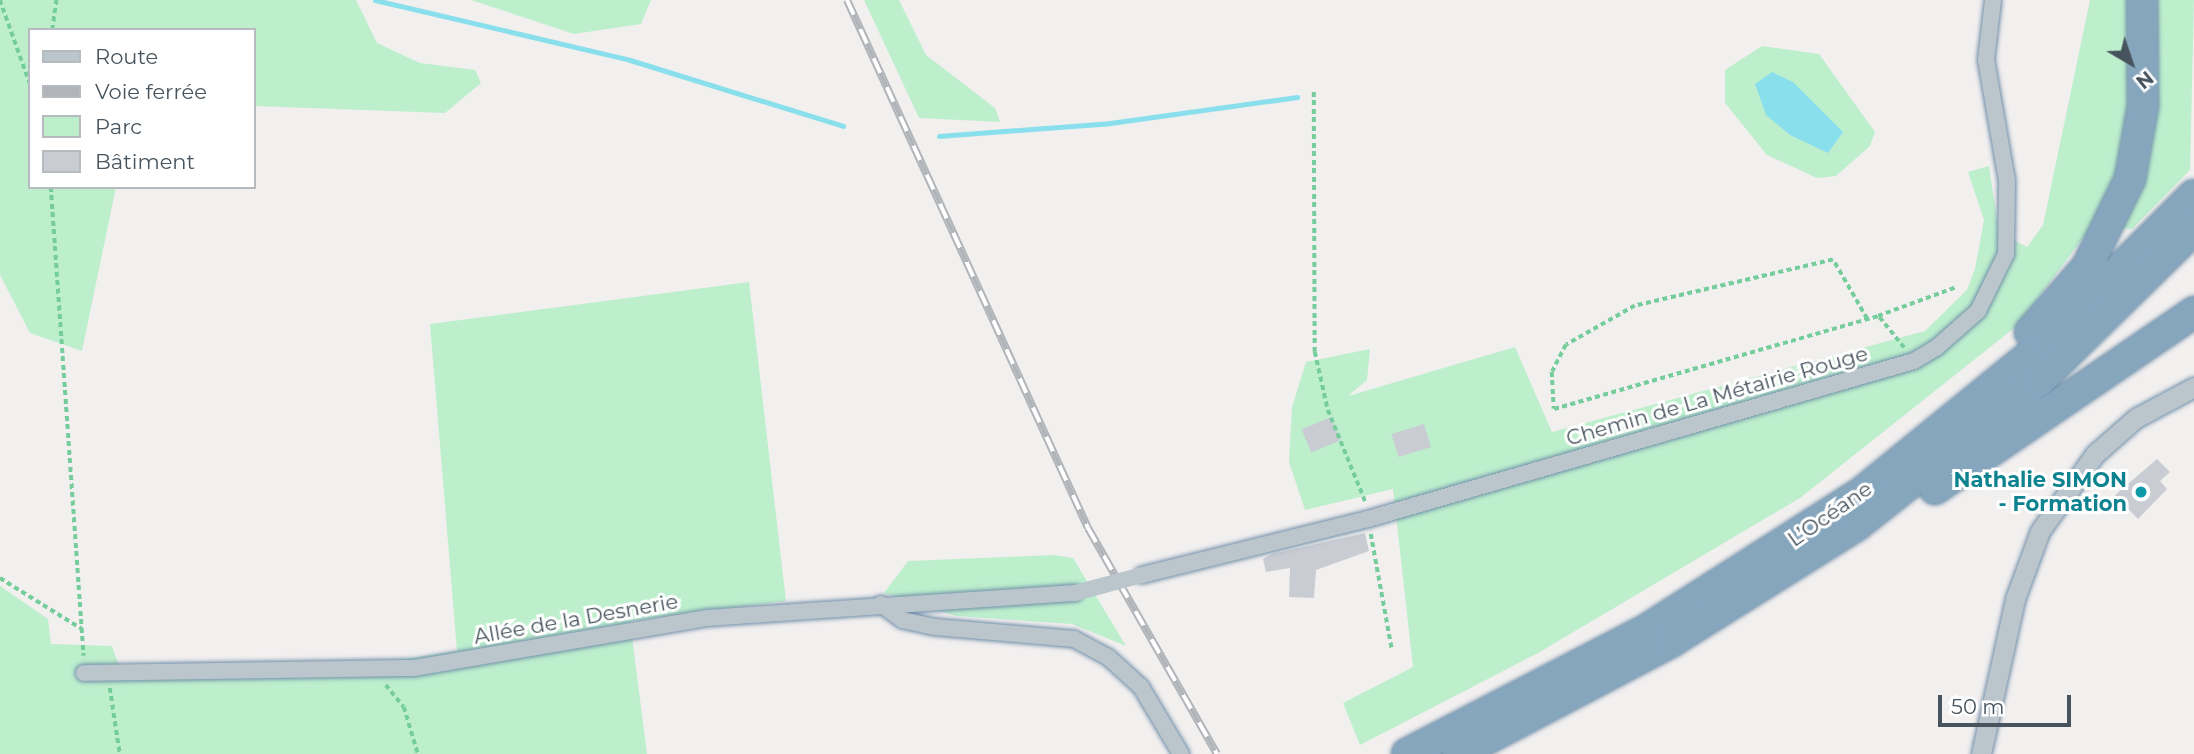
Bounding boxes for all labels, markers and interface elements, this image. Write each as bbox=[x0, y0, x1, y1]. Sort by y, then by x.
legend bbox=[28, 28, 256, 189]
north arrow bbox=[2096, 28, 2166, 98]
text: Route bbox=[95, 44, 158, 69]
text: N bbox=[2131, 66, 2158, 93]
text: Voie ferrée bbox=[95, 79, 207, 104]
text: Parc bbox=[95, 114, 142, 139]
text: Bâtiment bbox=[95, 149, 195, 174]
street label: Chemin de La Métairie Rouge bbox=[1563, 341, 1871, 451]
place label: Nathalie SIMON - Formation bbox=[1954, 467, 2127, 517]
street label: L’Océane bbox=[1783, 476, 1877, 552]
marker: Nathalie SIMON - Formation bbox=[2133, 484, 2149, 500]
street label: Allée de la Desnerie bbox=[472, 589, 680, 649]
scale bar bbox=[1942, 680, 2075, 724]
text: 50 m bbox=[1951, 694, 2005, 719]

